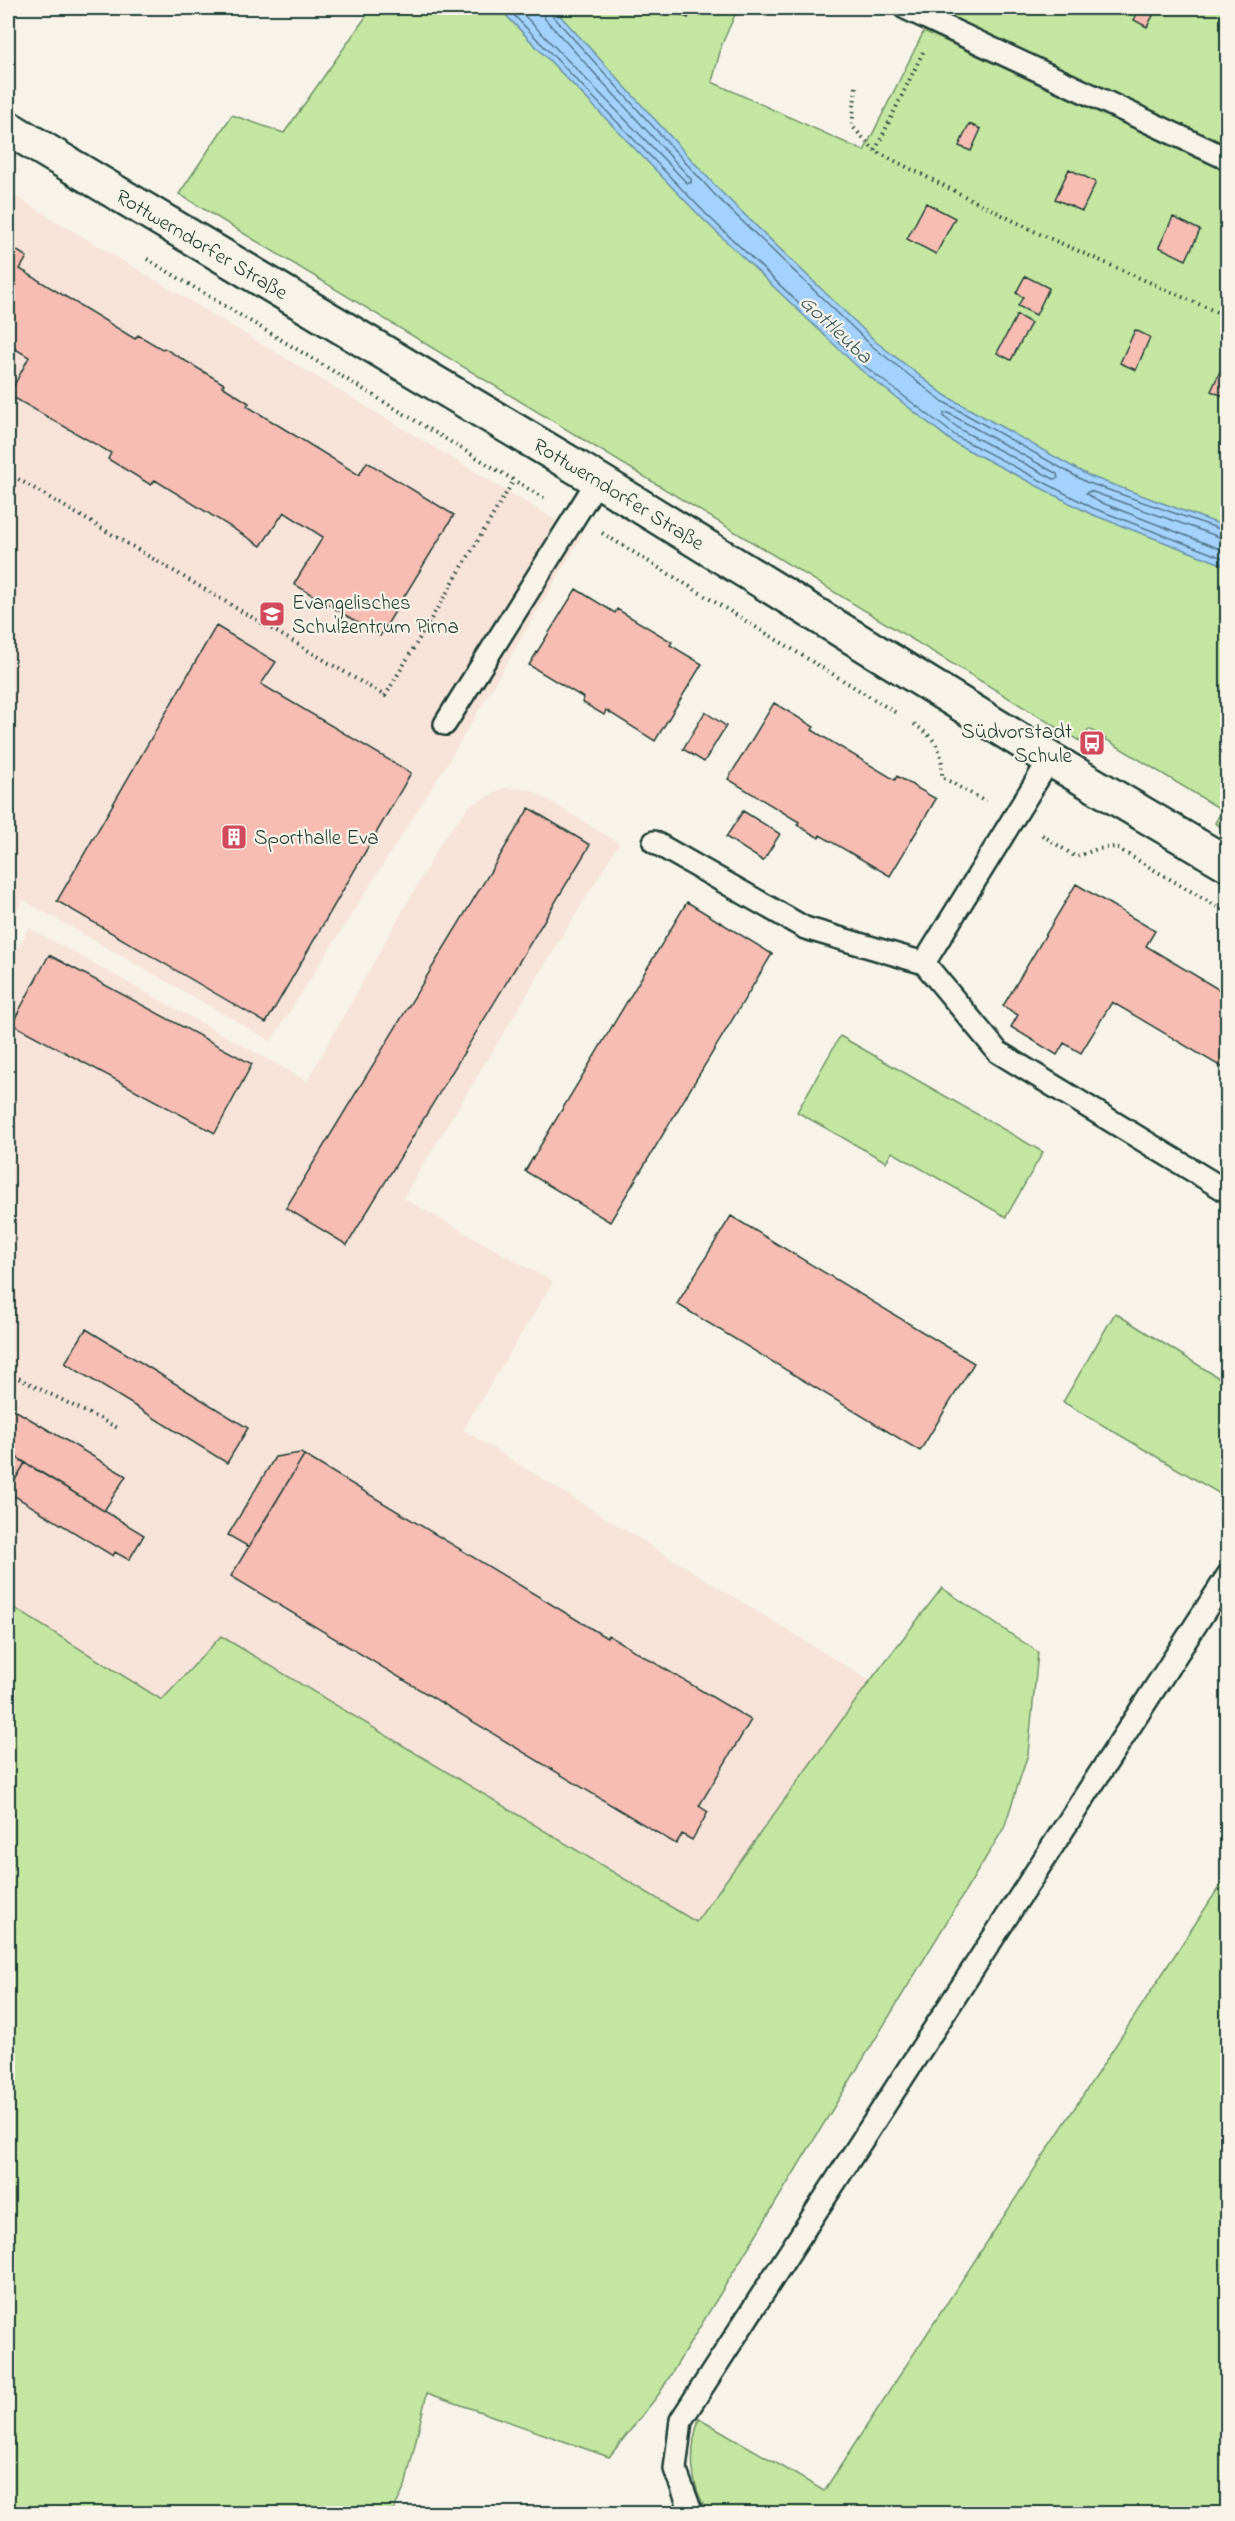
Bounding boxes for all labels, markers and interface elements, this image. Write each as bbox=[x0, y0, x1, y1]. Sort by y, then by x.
street label: Rottwerndorfer Straße bbox=[109, 182, 293, 309]
water label: Gottleuba bbox=[791, 288, 879, 373]
street label: Rottwerndorfer Straße bbox=[527, 431, 710, 559]
place label: Evangelisches Schulzentrum Pirna bbox=[292, 589, 459, 643]
school or university icon: Evangelisches Schulzentrum Pirna bbox=[257, 599, 287, 629]
place label: Südvorstadt Schule bbox=[961, 718, 1073, 772]
bus stop icon: Südvorstadt Schule bbox=[1077, 728, 1107, 758]
building icon: Sporthalle Eva bbox=[219, 822, 249, 852]
place label: Sporthalle Eva bbox=[254, 824, 379, 854]

